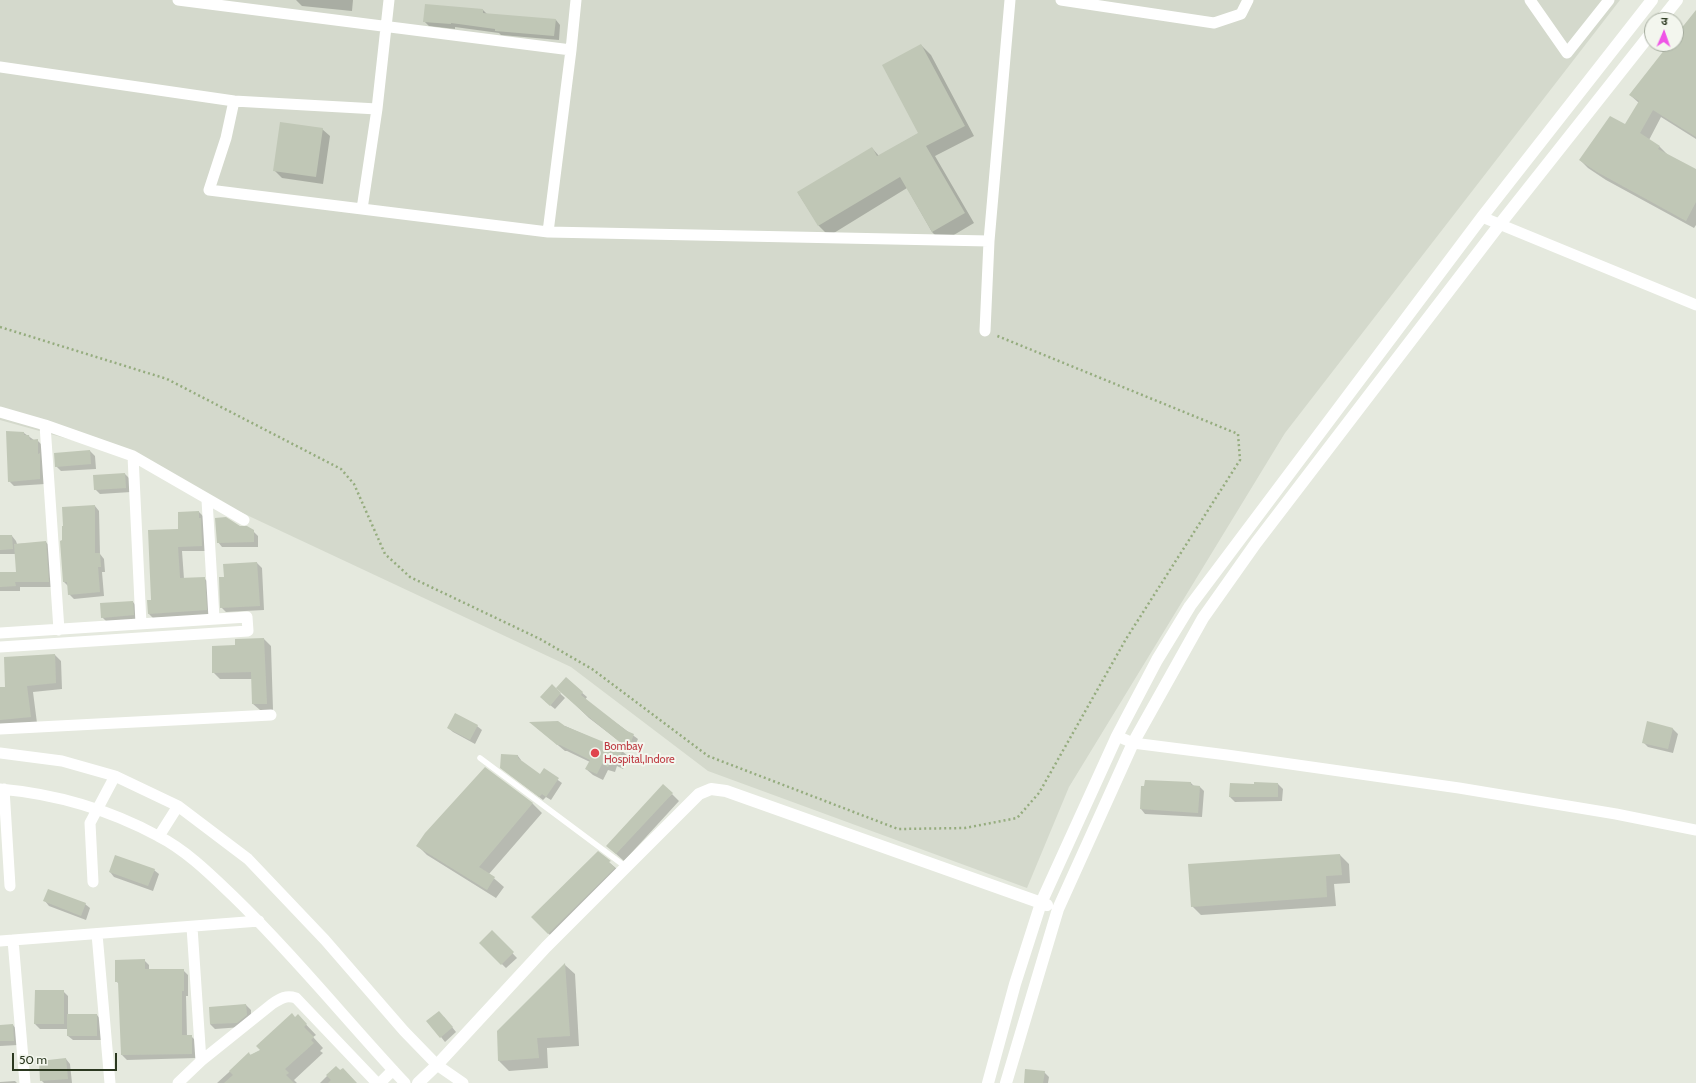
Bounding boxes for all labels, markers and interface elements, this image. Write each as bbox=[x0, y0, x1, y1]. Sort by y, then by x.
north arrow bbox=[1644, 12, 1684, 52]
text: उ bbox=[1661, 14, 1668, 28]
place label: Bombay Hospital,Indore bbox=[604, 740, 675, 766]
marker: Bombay Hospital,Indore bbox=[589, 747, 601, 759]
scale bar bbox=[14, 1045, 119, 1071]
text: 50 m bbox=[19, 1052, 47, 1067]

